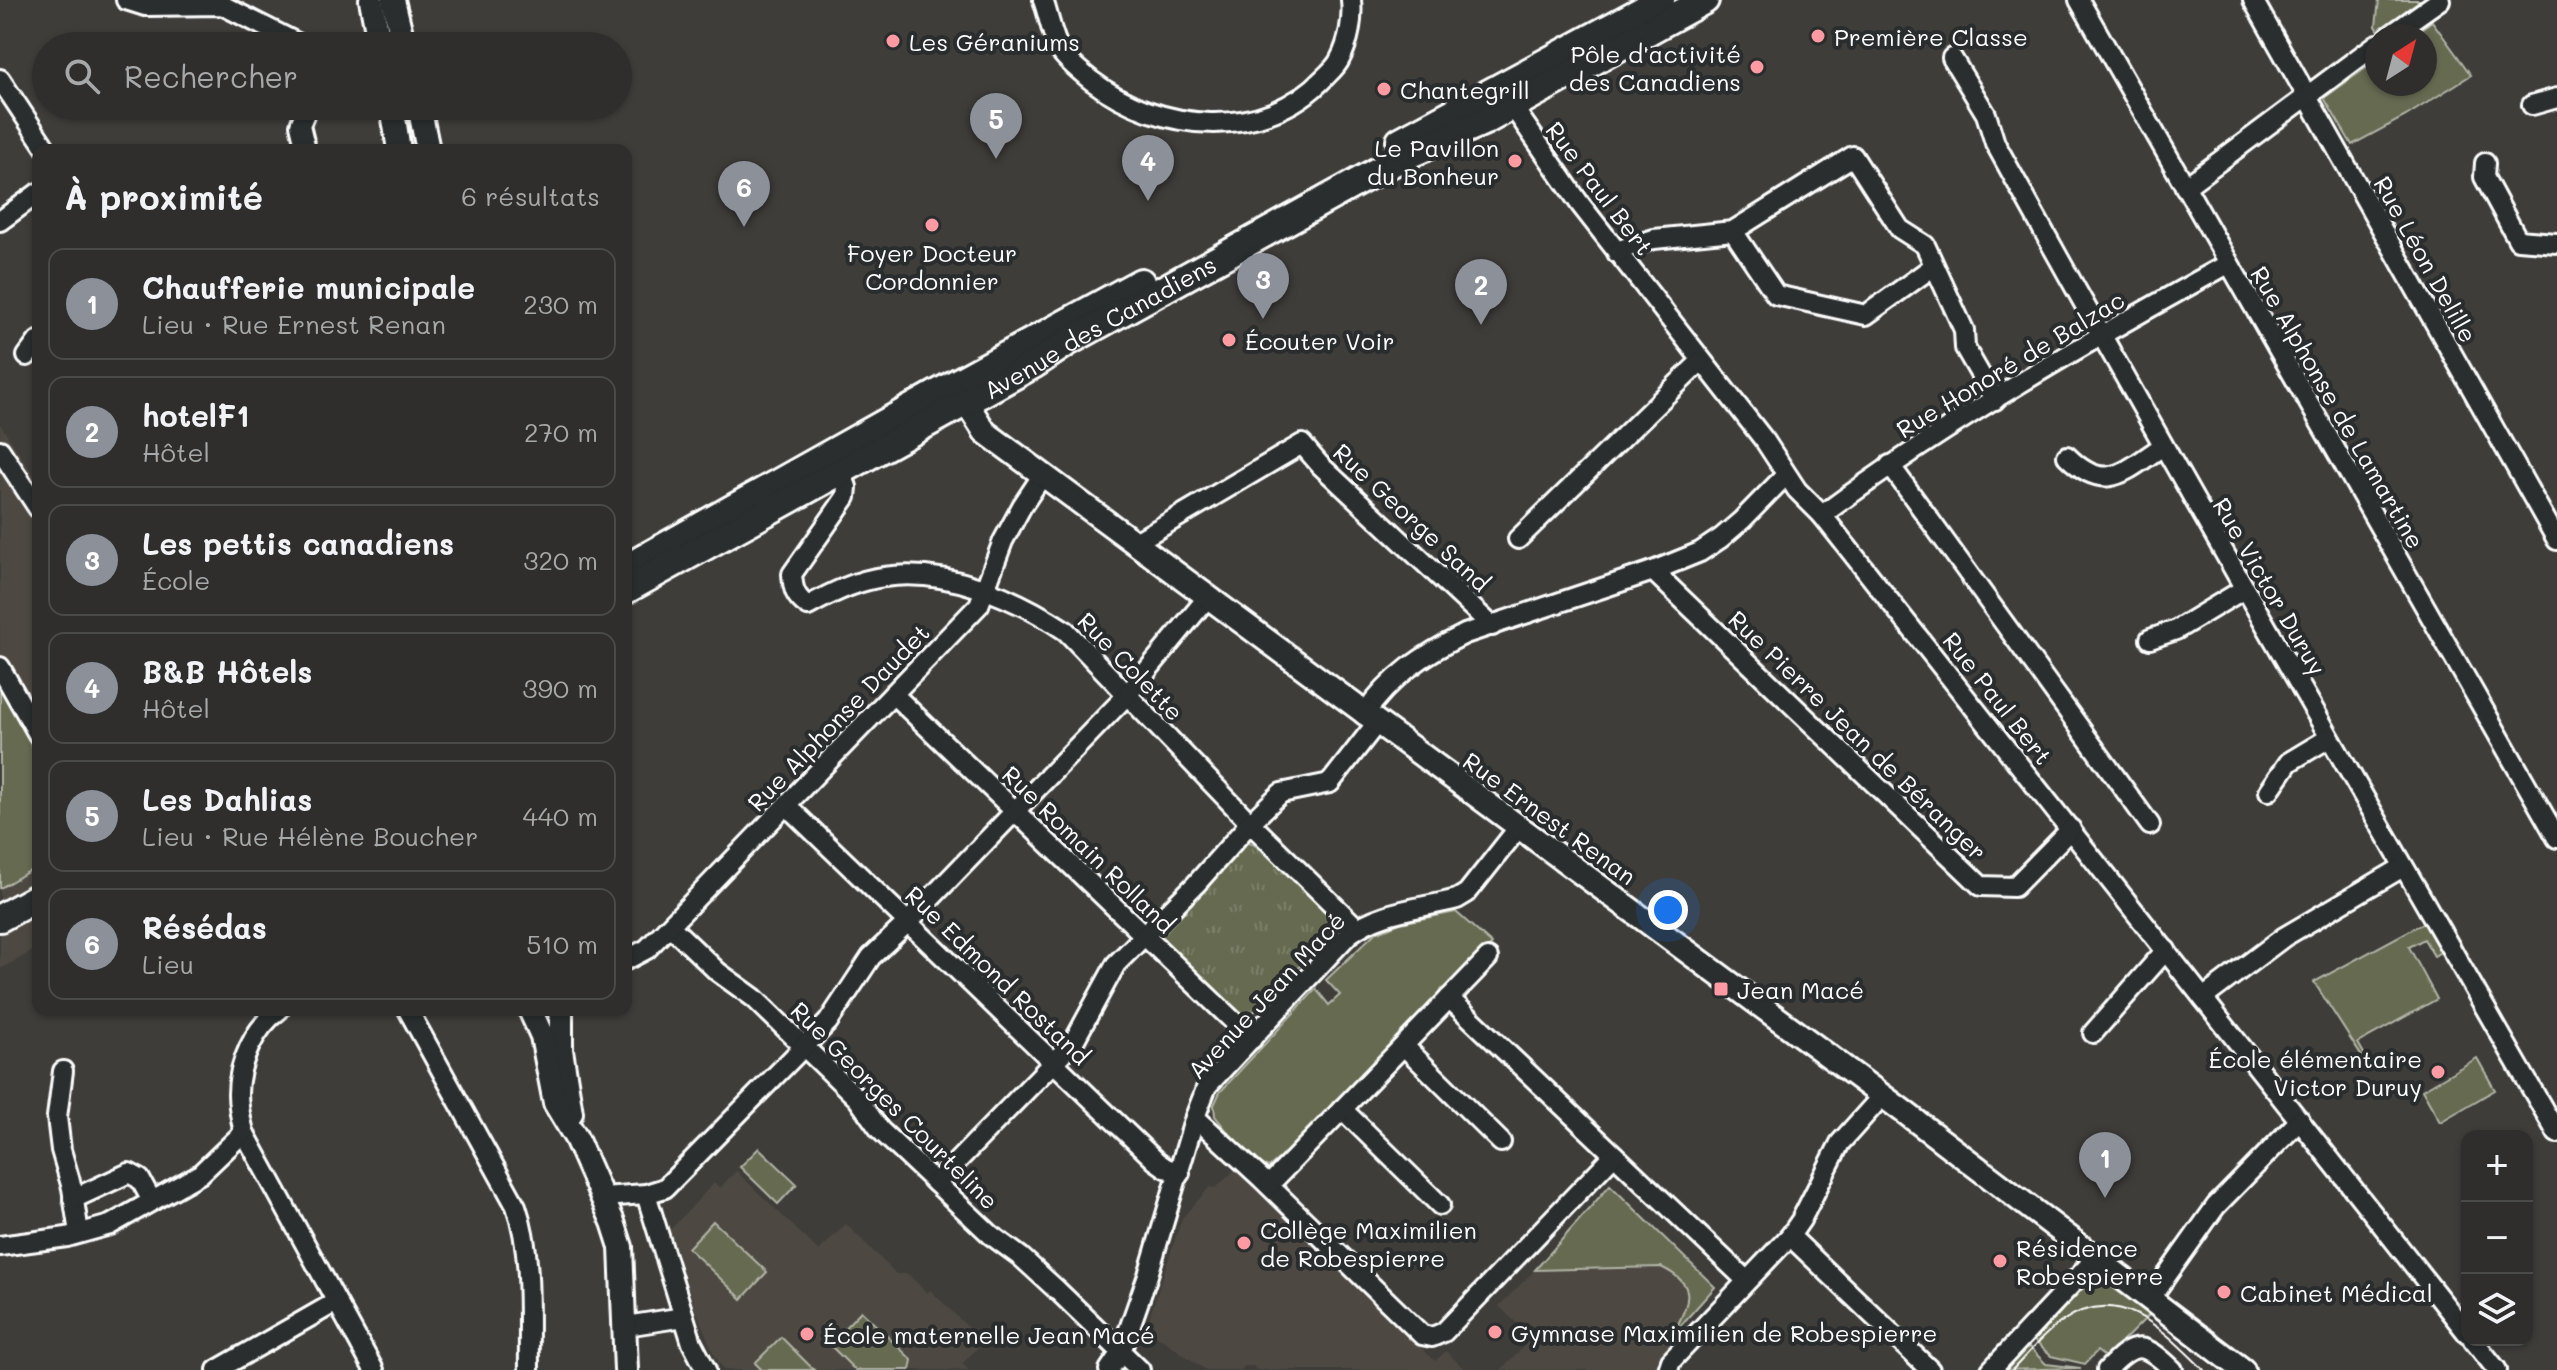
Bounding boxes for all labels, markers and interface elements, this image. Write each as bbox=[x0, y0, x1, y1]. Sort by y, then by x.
place label: Première Classe bbox=[1834, 21, 2028, 52]
north arrow bbox=[2365, 24, 2437, 96]
place label: Les Géraniums bbox=[909, 26, 1080, 57]
marker: Première Classe bbox=[1809, 27, 1827, 45]
search box bbox=[32, 32, 632, 120]
marker: Les Géraniums bbox=[884, 32, 902, 50]
place label: Pôle d'activité des Canadiens bbox=[1569, 38, 1741, 97]
icon: search bbox=[60, 54, 104, 98]
text: Rechercher bbox=[124, 56, 298, 96]
marker: Pôle d'activité des Canadiens bbox=[1748, 58, 1766, 76]
place label: Chantegrill bbox=[1400, 74, 1530, 105]
marker: Chantegrill bbox=[1375, 80, 1393, 98]
pin: 5 bbox=[970, 93, 1022, 159]
street label: Rue Paul Bert bbox=[1540, 115, 1660, 261]
place label: Le Pavillon du Bonheur bbox=[1367, 132, 1499, 191]
pin: 4 bbox=[1122, 135, 1174, 201]
marker: Le Pavillon du Bonheur bbox=[1506, 152, 1524, 170]
pin: 6 bbox=[718, 161, 770, 227]
street label: Rue Léon Delille bbox=[2368, 170, 2484, 348]
text: À proximité bbox=[64, 174, 263, 219]
text: 6 résultats bbox=[461, 179, 600, 213]
marker: Foyer Docteur Cordonnier bbox=[923, 216, 941, 234]
place label: Foyer Docteur Cordonnier bbox=[847, 237, 1017, 296]
street label: Avenue des Canadiens bbox=[978, 248, 1221, 405]
pin: 3 bbox=[1237, 253, 1289, 319]
pin: 2 bbox=[1455, 259, 1507, 325]
street label: Rue Alphonse de Lamartine bbox=[2244, 260, 2432, 554]
text: Chaufferie municipale bbox=[142, 267, 475, 307]
street label: Rue Honoré de Balzac bbox=[1890, 284, 2130, 444]
text: 1 bbox=[86, 287, 98, 321]
text: 230 m bbox=[523, 287, 598, 321]
text: Lieu · Rue Ernest Renan bbox=[142, 307, 446, 341]
place label: Écouter Voir bbox=[1245, 325, 1394, 356]
marker: Écouter Voir bbox=[1220, 331, 1238, 349]
text: hotelF1 bbox=[142, 395, 249, 435]
text: 2 bbox=[85, 415, 99, 449]
text: 270 m bbox=[524, 415, 598, 449]
text: Hôtel bbox=[142, 435, 210, 469]
street label: Rue George Sand bbox=[1327, 436, 1497, 598]
street label: Rue Victor Duruy bbox=[2207, 492, 2333, 680]
text: Les pettis canadiens bbox=[142, 523, 454, 563]
text: 3 bbox=[84, 543, 100, 577]
text: 320 m bbox=[523, 543, 598, 577]
text: École bbox=[142, 563, 210, 597]
street label: Rue Pierre Jean de Béranger bbox=[1722, 603, 1994, 867]
street label: Rue Colette bbox=[1071, 605, 1191, 727]
street label: Rue Alphonse Daudet bbox=[740, 617, 936, 817]
street label: Rue Paul Bert bbox=[1937, 625, 2059, 771]
text: B&B Hôtels bbox=[142, 651, 313, 691]
text: 4 bbox=[84, 671, 100, 705]
text: 390 m bbox=[522, 671, 598, 705]
text: Hôtel bbox=[142, 691, 210, 725]
street label: Rue Ernest Renan bbox=[1457, 745, 1643, 891]
street label: Rue Romain Rolland bbox=[996, 759, 1182, 939]
text: Les Dahlias bbox=[142, 779, 312, 819]
text: 5 bbox=[84, 799, 100, 833]
text: 440 m bbox=[522, 799, 598, 833]
text: Lieu · Rue Hélène Boucher bbox=[142, 819, 478, 853]
street label: Rue Edmond Rostand bbox=[899, 879, 1097, 1071]
your location bbox=[1648, 890, 1688, 930]
street label: Avenue Jean Macé bbox=[1180, 905, 1352, 1085]
text: Résédas bbox=[142, 907, 267, 947]
text: 6 bbox=[84, 927, 100, 961]
text: 510 m bbox=[526, 927, 598, 961]
text: Lieu bbox=[142, 947, 194, 981]
place label: Jean Macé bbox=[1737, 974, 1864, 1005]
marker: Jean Macé bbox=[1712, 980, 1730, 998]
street label: Rue Georges Courteline bbox=[784, 994, 1006, 1216]
place label: École élémentaire Victor Duruy bbox=[2209, 1043, 2422, 1102]
marker: École élémentaire Victor Duruy bbox=[2429, 1063, 2447, 1081]
map controls bbox=[2461, 1130, 2533, 1346]
button: + bbox=[2461, 1130, 2533, 1202]
pin: 1 bbox=[2079, 1132, 2131, 1198]
button: − bbox=[2461, 1202, 2533, 1274]
place label: Collège Maximilien de Robespierre bbox=[1260, 1214, 1477, 1273]
place label: Résidence Robespierre bbox=[2016, 1232, 2163, 1291]
marker: Collège Maximilien de Robespierre bbox=[1235, 1234, 1253, 1252]
marker: Résidence Robespierre bbox=[1991, 1252, 2009, 1270]
button: layers bbox=[2461, 1274, 2533, 1346]
place label: Cabinet Médical bbox=[2240, 1277, 2433, 1308]
marker: Cabinet Médical bbox=[2215, 1283, 2233, 1301]
place label: Gymnase Maximilien de Robespierre bbox=[1511, 1317, 1937, 1348]
place label: École maternelle Jean Macé bbox=[823, 1319, 1155, 1350]
marker: Gymnase Maximilien de Robespierre bbox=[1486, 1323, 1504, 1341]
marker: École maternelle Jean Macé bbox=[798, 1325, 816, 1343]

